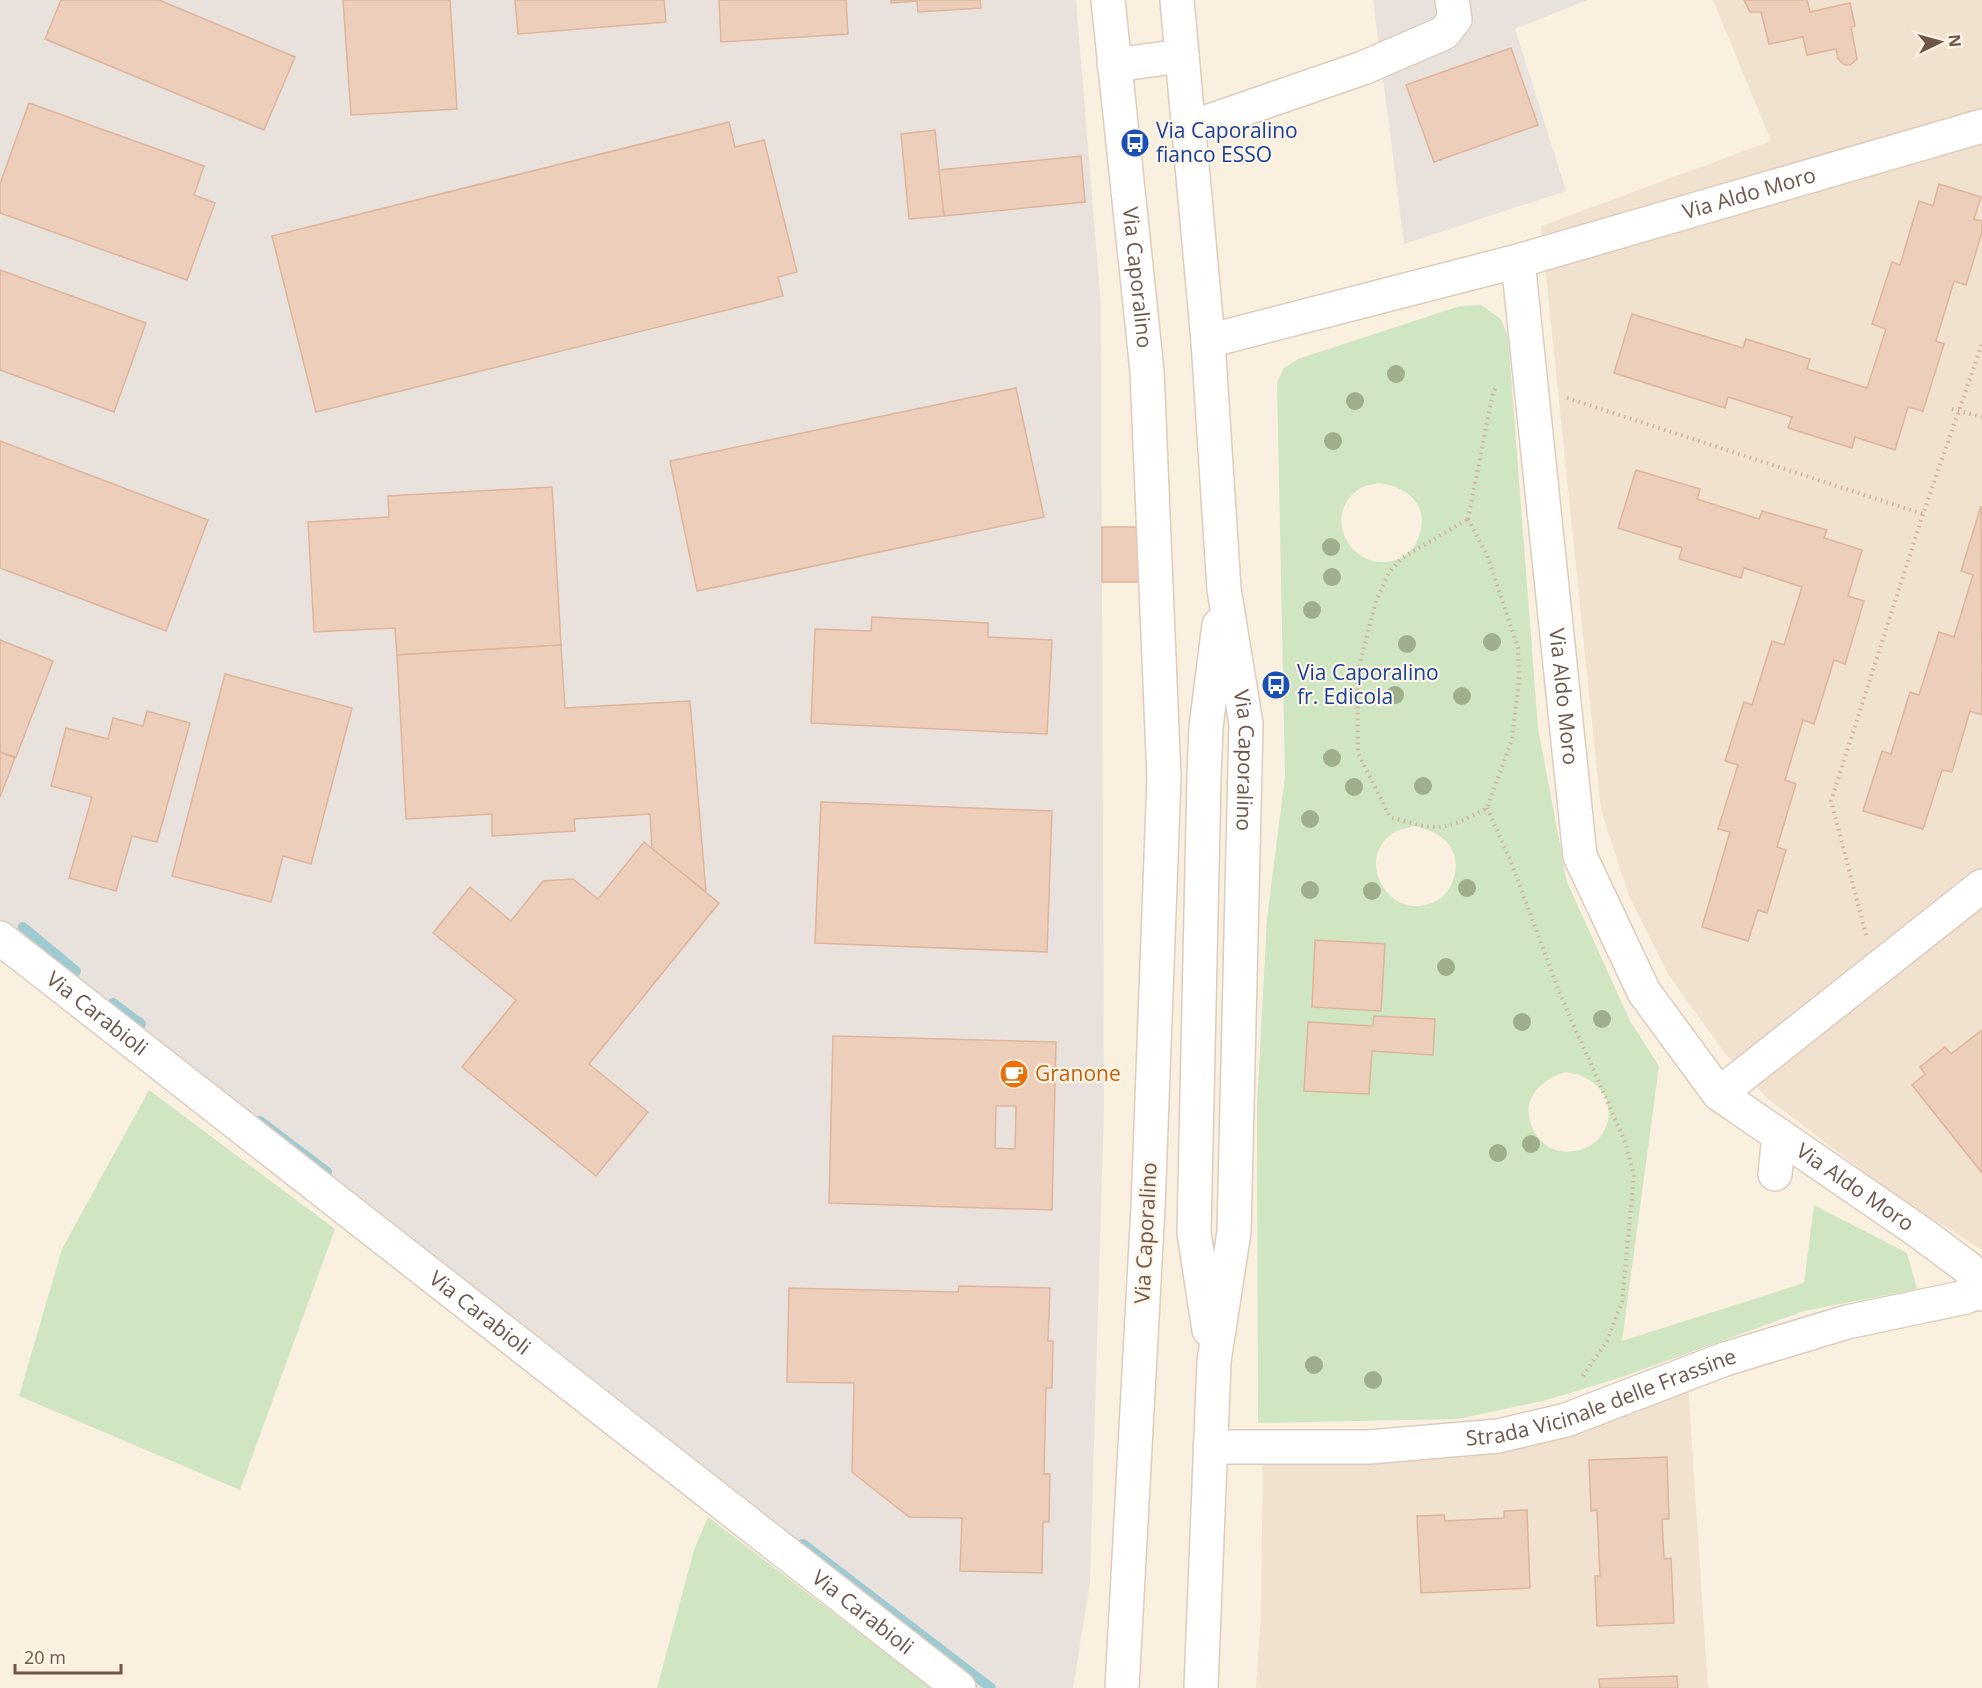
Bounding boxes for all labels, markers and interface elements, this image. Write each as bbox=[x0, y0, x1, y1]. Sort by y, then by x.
north arrow bbox=[1910, 12, 1970, 72]
text: N bbox=[1943, 33, 1966, 48]
place label: Via Caporalino fianco ESSO bbox=[1156, 116, 1298, 168]
bus stop icon: Via Caporalino fianco ESSO bbox=[1119, 127, 1151, 159]
street label: Via Aldo Moro bbox=[1679, 160, 1819, 225]
street label: Via Caporalino bbox=[1117, 205, 1159, 349]
street label: Via Aldo Moro bbox=[1543, 627, 1585, 766]
place label: Via Caporalino fr. Edicola bbox=[1297, 658, 1439, 710]
bus stop icon: Via Caporalino fr. Edicola bbox=[1260, 669, 1292, 701]
street label: Via Caporalino bbox=[1228, 687, 1261, 832]
street label: Via Carabioli bbox=[41, 965, 154, 1061]
cafe icon: Granone bbox=[998, 1058, 1030, 1090]
place label: Granone bbox=[1035, 1059, 1121, 1087]
street label: Via Aldo Moro bbox=[1791, 1136, 1920, 1237]
street label: Via Caporalino bbox=[1127, 1161, 1163, 1304]
street label: Via Carabioli bbox=[424, 1264, 537, 1361]
street label: Strada Vicinale delle Frassine bbox=[1465, 1341, 1739, 1452]
street label: Via Carabioli bbox=[807, 1563, 920, 1660]
scale bar bbox=[15, 1637, 122, 1675]
text: 20 m bbox=[24, 1645, 66, 1669]

